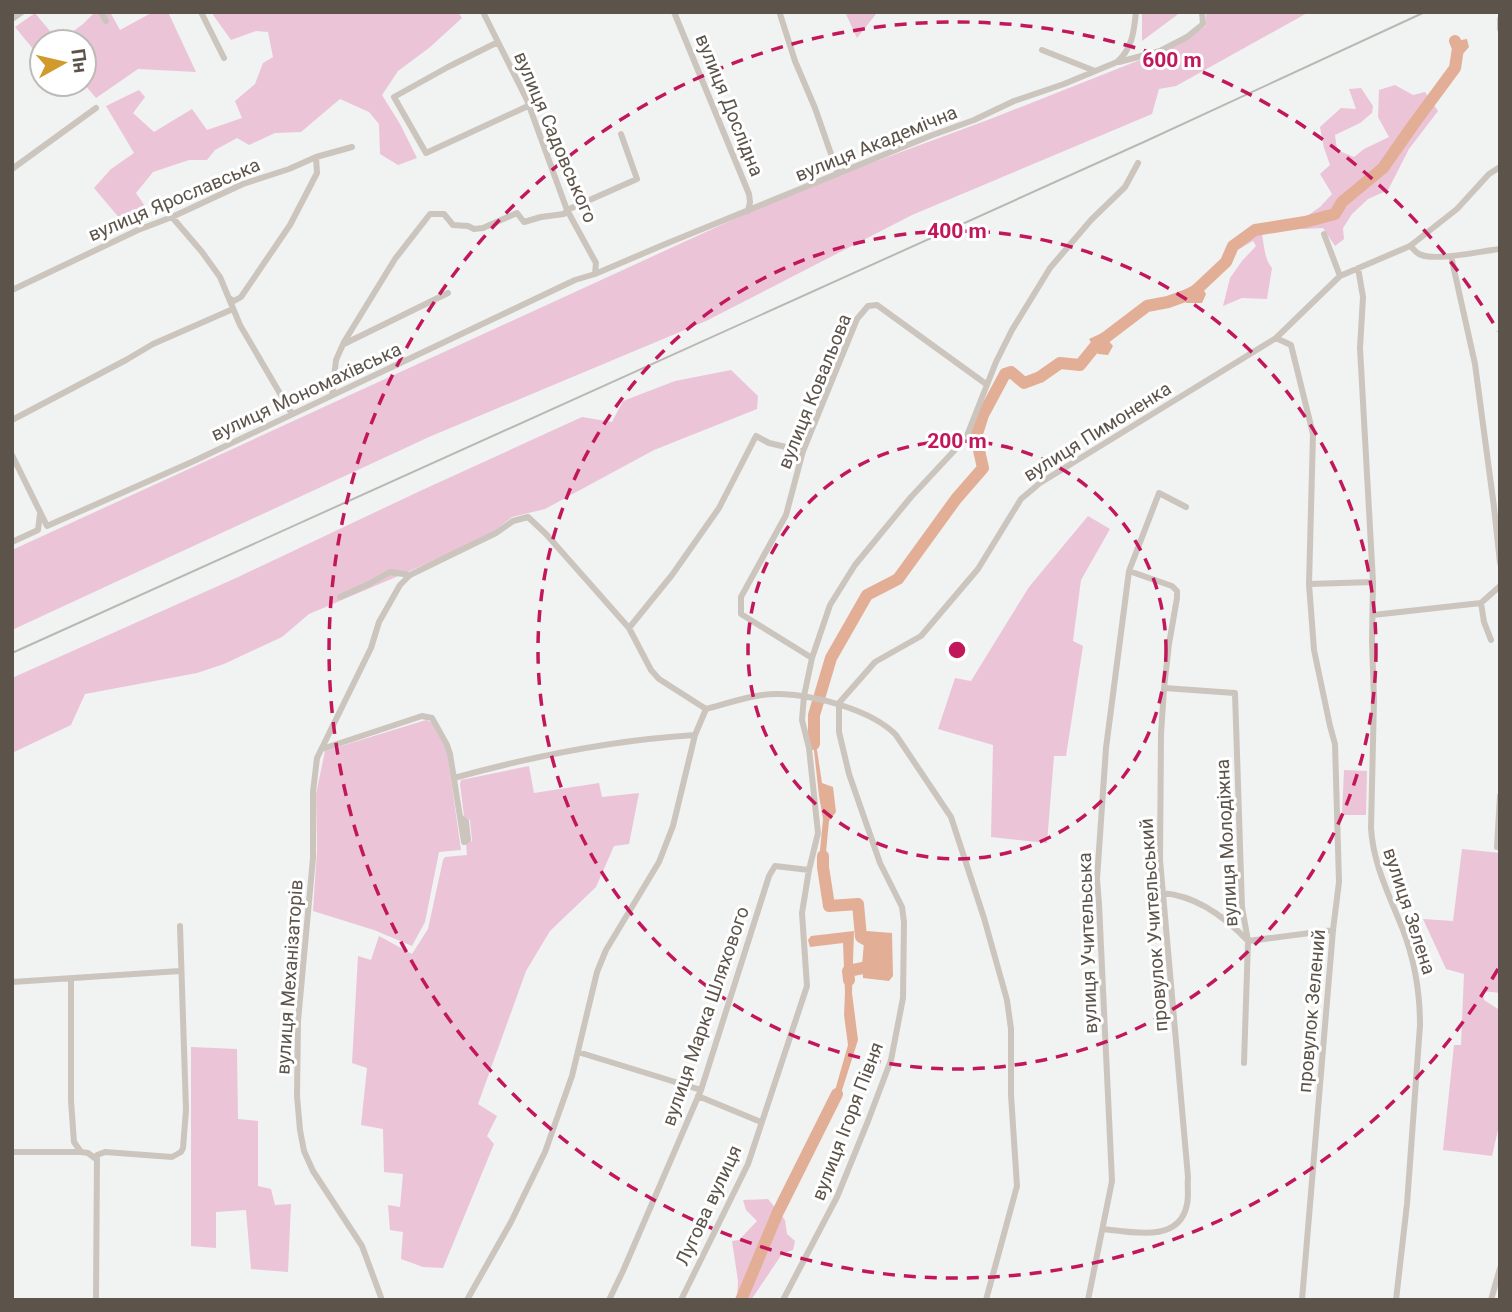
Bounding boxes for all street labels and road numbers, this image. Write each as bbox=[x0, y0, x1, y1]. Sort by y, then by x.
street label: вулиця Дослідна bbox=[691, 31, 769, 180]
street label: вулиця Садовського bbox=[509, 48, 602, 226]
street label: вулиця Академічна bbox=[792, 100, 961, 186]
street label: вулиця Ярославська bbox=[85, 153, 264, 246]
street label: вулиця Ковальова bbox=[773, 310, 856, 472]
street label: вулиця Мономахівська bbox=[207, 337, 405, 446]
street label: вулиця Пимоненка bbox=[1019, 377, 1175, 486]
street label: вулиця Молодіжна bbox=[1211, 758, 1242, 928]
street label: провулок Учительський bbox=[1135, 817, 1172, 1032]
street label: вулиця Зелена bbox=[1378, 845, 1441, 977]
street label: вулиця Учительська bbox=[1073, 852, 1102, 1034]
street label: вулиця Механізаторів bbox=[271, 879, 308, 1075]
street label: вулиця Марка Шляхового bbox=[657, 903, 754, 1129]
street label: провулок Зелений bbox=[1293, 928, 1330, 1094]
street label: вулиця Ігоря Півня bbox=[807, 1039, 888, 1204]
street label: Лугова вулиця bbox=[671, 1141, 746, 1269]

